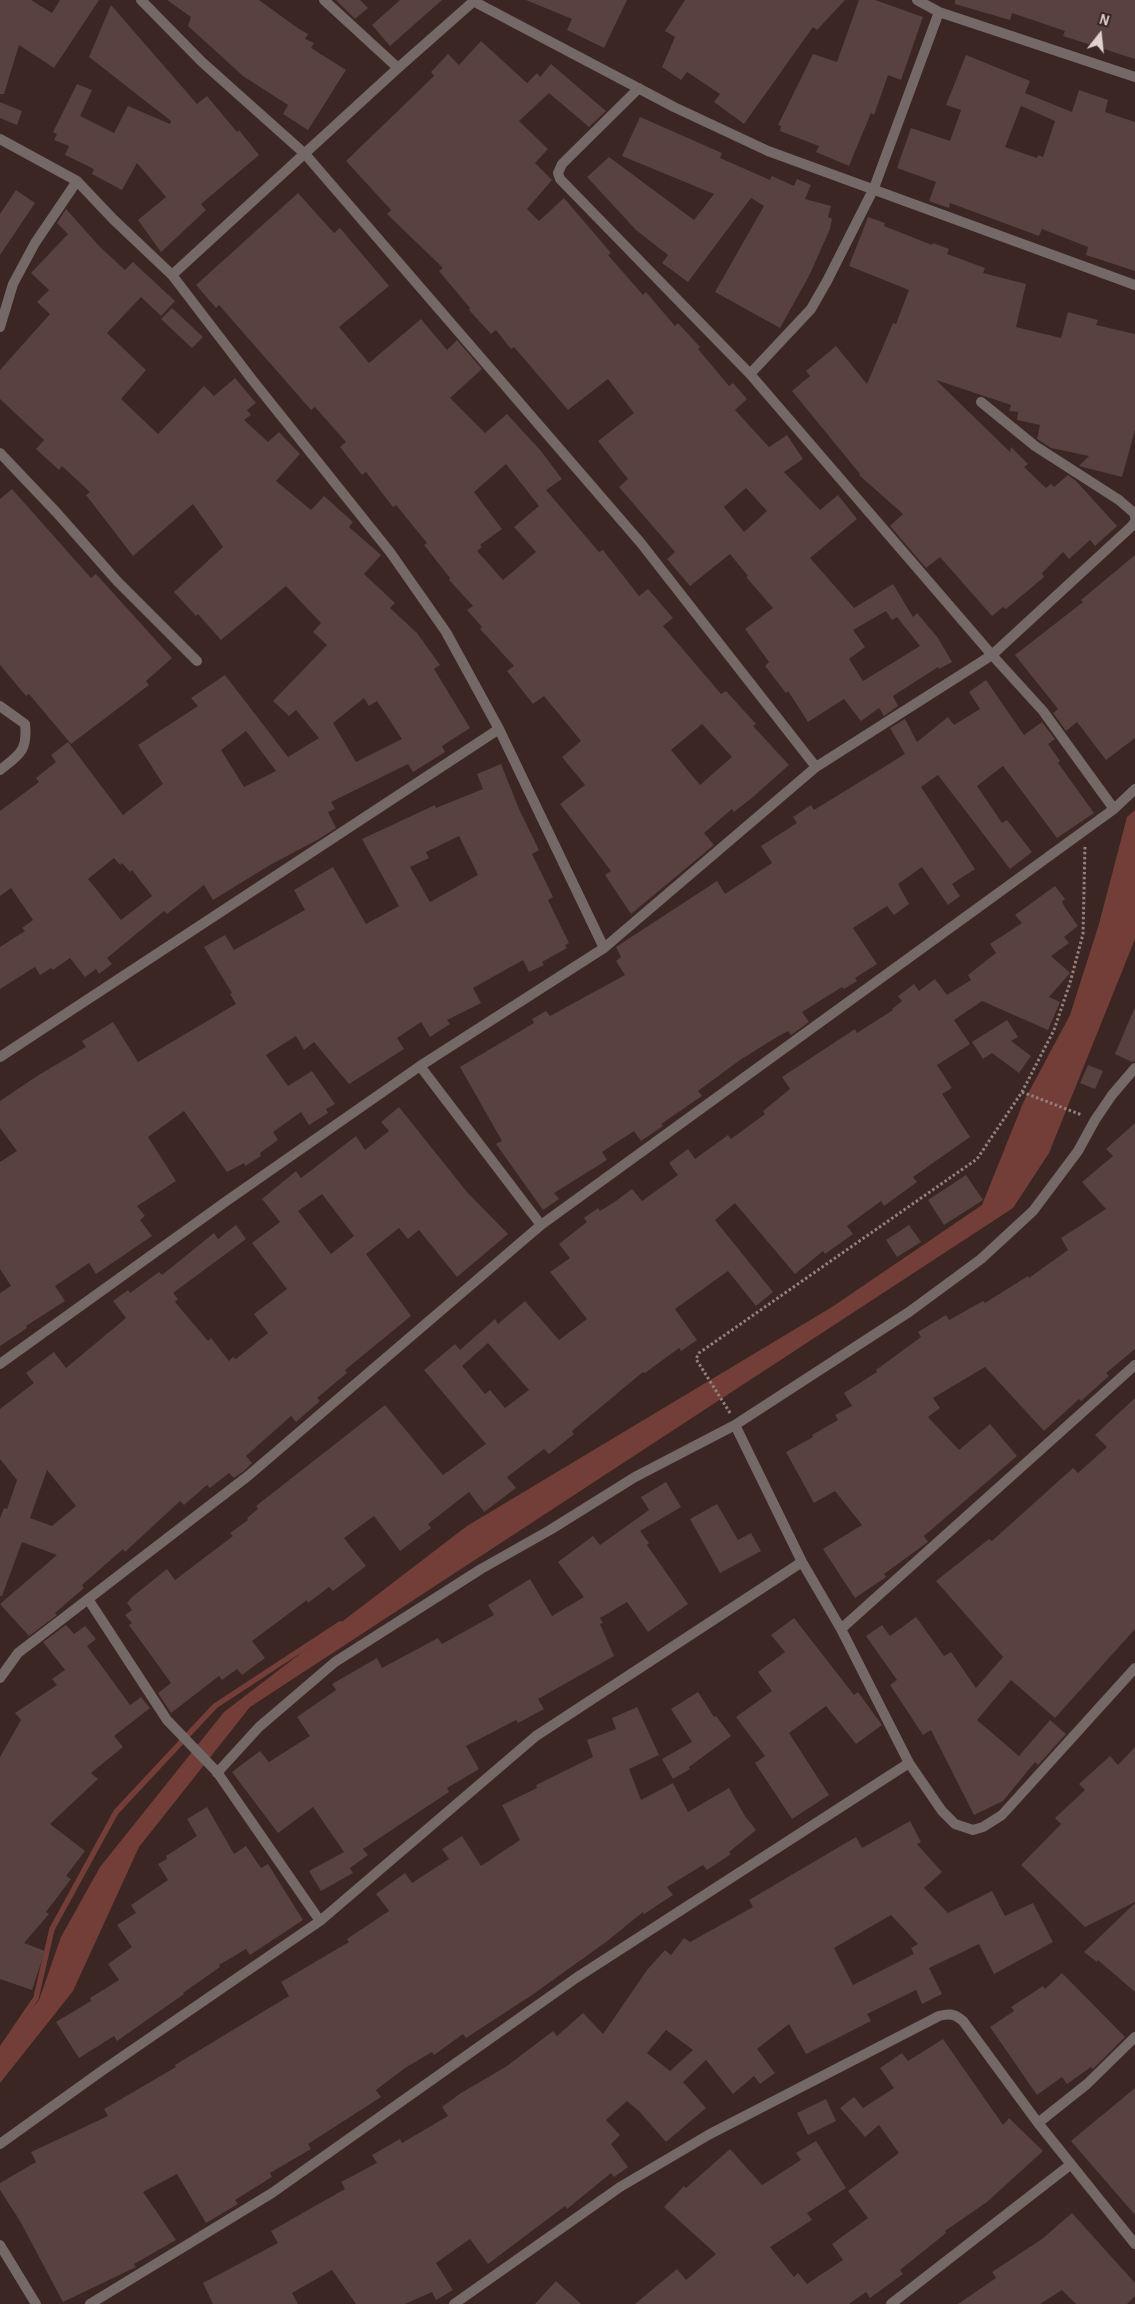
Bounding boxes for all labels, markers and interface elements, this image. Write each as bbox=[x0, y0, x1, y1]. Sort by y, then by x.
north arrow bbox=[1075, 10, 1125, 60]
text: N bbox=[1098, 13, 1111, 29]

